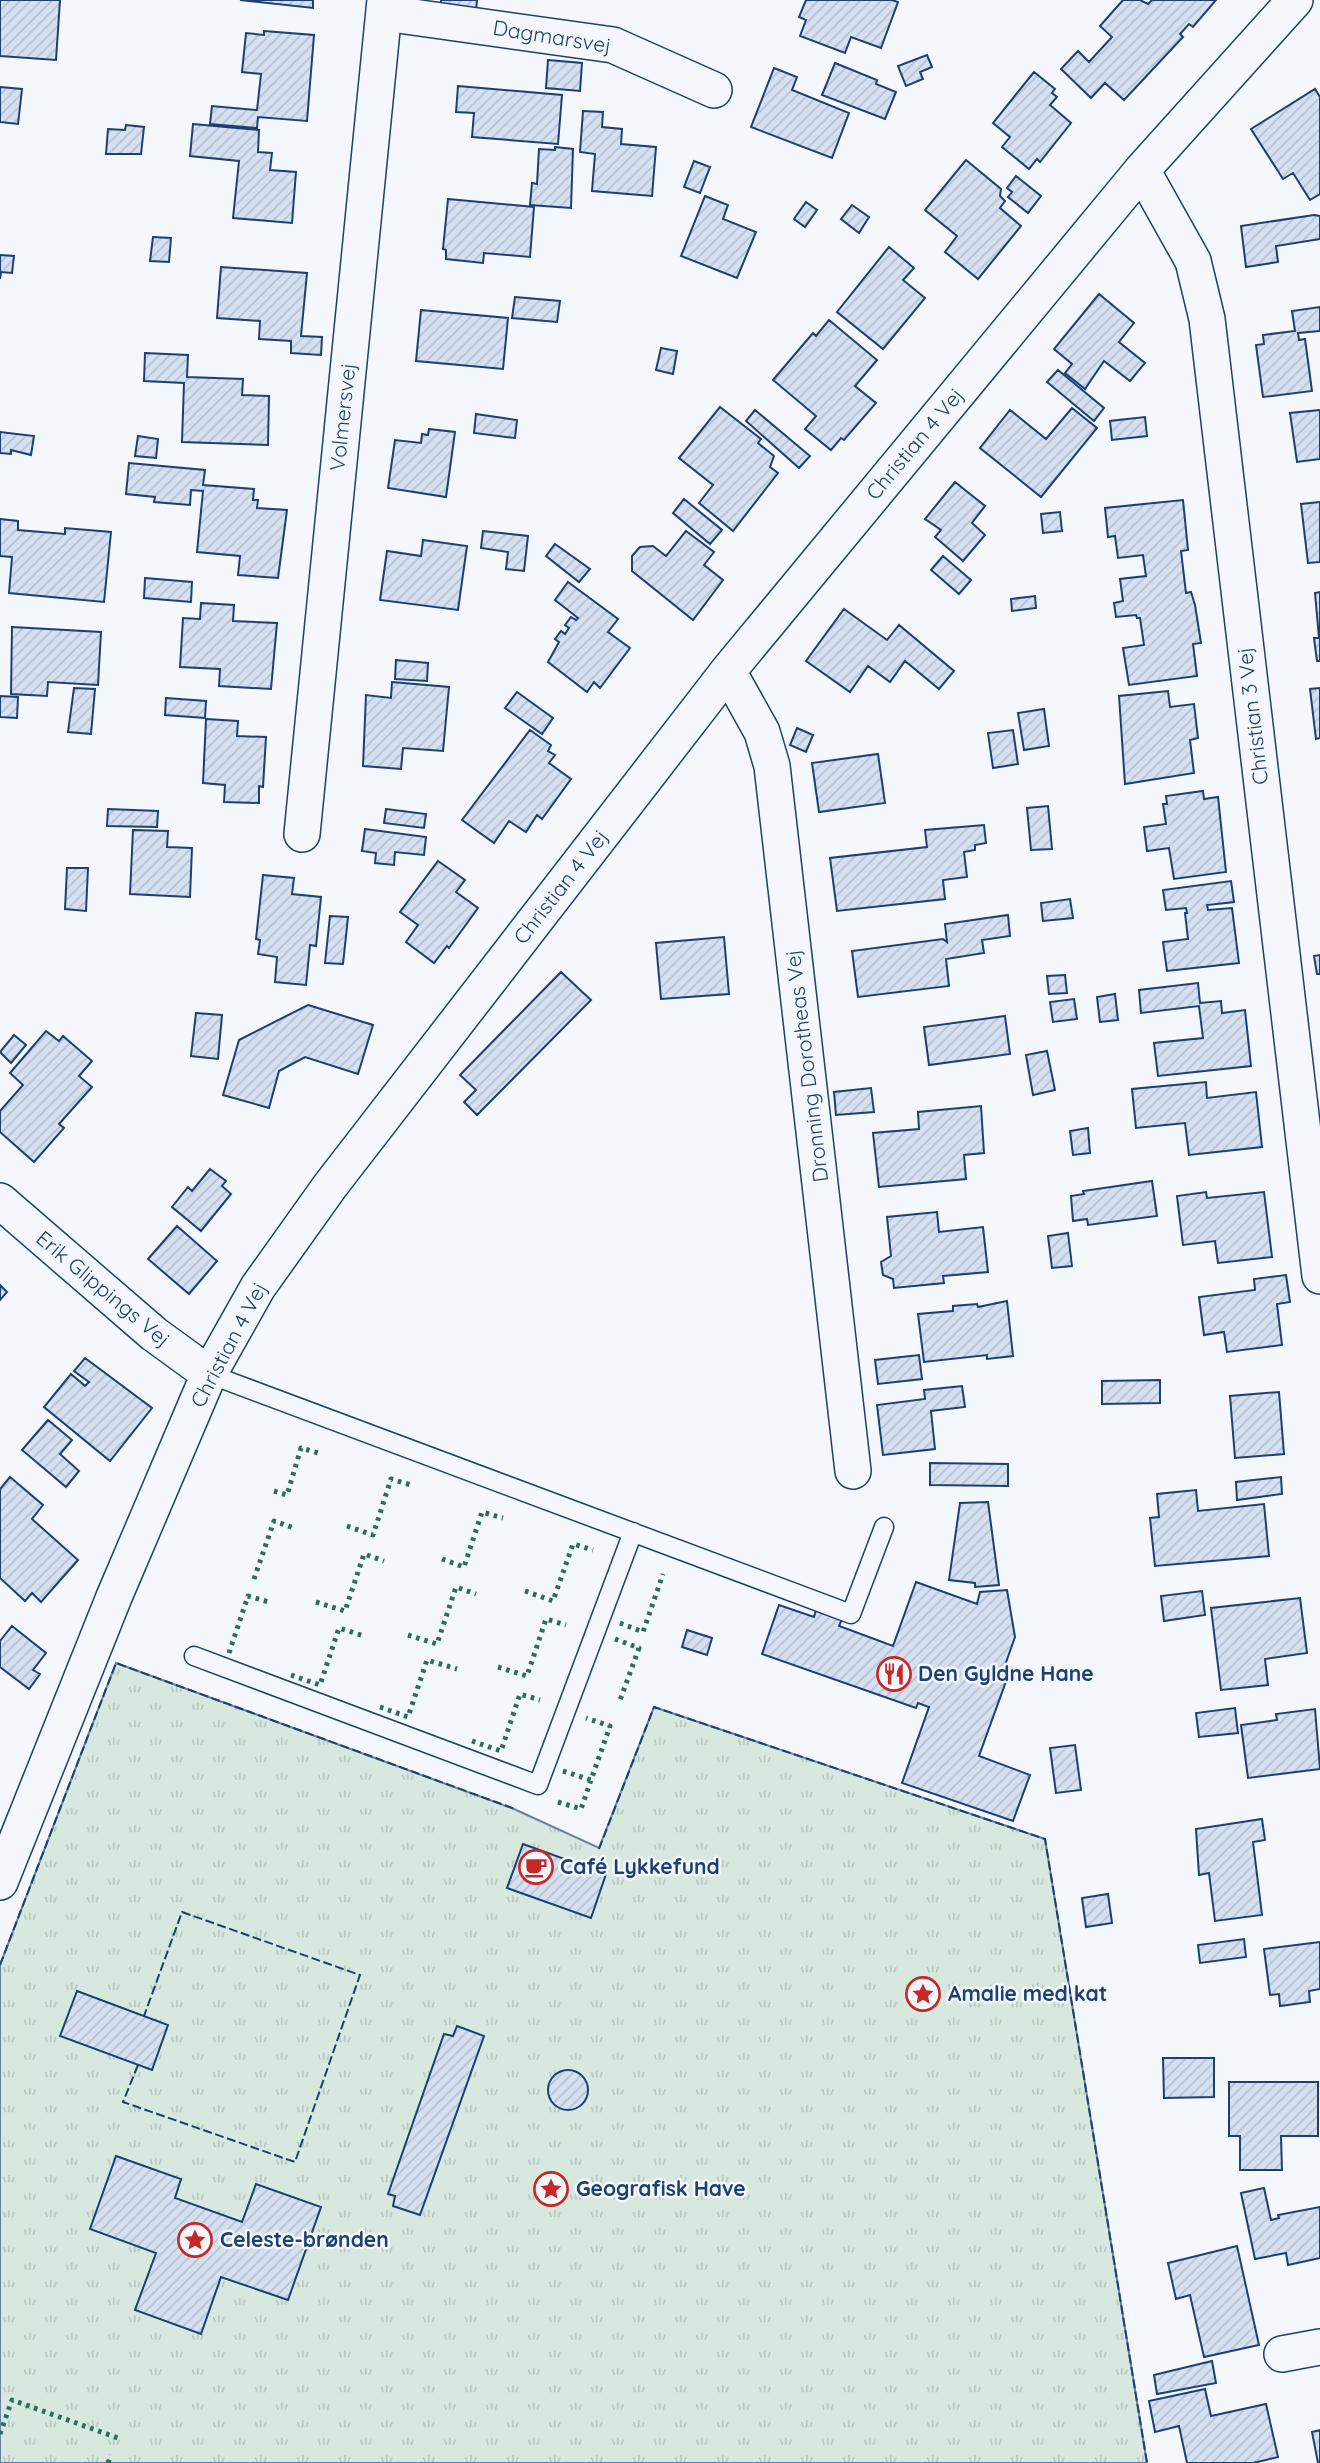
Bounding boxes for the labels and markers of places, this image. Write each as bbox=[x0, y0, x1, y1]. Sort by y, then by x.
restaurant icon: Den Gyldne Hane bbox=[875, 1655, 913, 1693]
place label: Den Gyldne Hane bbox=[918, 1660, 1094, 1686]
cafe icon: Café Lykkefund bbox=[517, 1848, 555, 1886]
place label: Café Lykkefund bbox=[560, 1853, 720, 1879]
place icon: Amalie med kat bbox=[904, 1975, 942, 2013]
place label: Amalie med kat bbox=[948, 1980, 1107, 2006]
place icon: Geografisk Have bbox=[532, 2170, 570, 2208]
place label: Geografisk Have bbox=[576, 2175, 746, 2201]
place icon: Celeste-brønden bbox=[176, 2221, 214, 2259]
place label: Celeste-brønden bbox=[220, 2226, 389, 2252]

